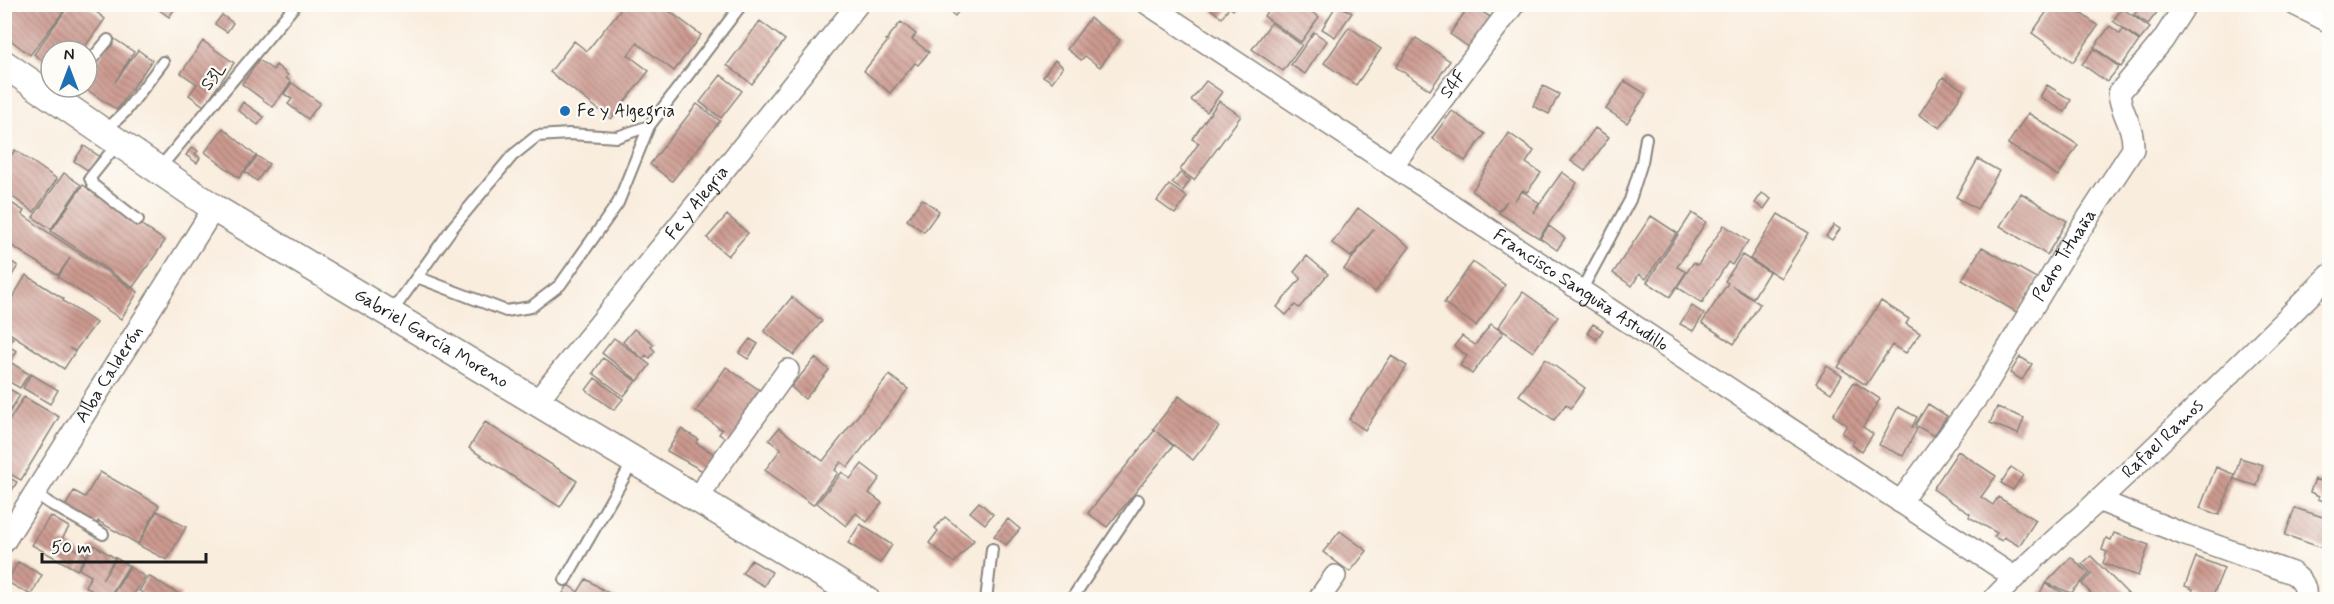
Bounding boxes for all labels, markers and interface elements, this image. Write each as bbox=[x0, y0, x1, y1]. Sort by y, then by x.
north arrow bbox=[39, 39, 99, 99]
text: N bbox=[64, 45, 74, 66]
street label: S3L bbox=[195, 58, 233, 96]
street label: S4F bbox=[1435, 65, 1472, 104]
place label: Fe y Algegria bbox=[577, 99, 675, 125]
marker: Fe y Algegria bbox=[558, 104, 572, 118]
street label: Fe y Alegria bbox=[660, 161, 735, 245]
street label: Pedro Tituaña bbox=[2027, 204, 2103, 306]
street label: Francisco Sanguña Astudillo bbox=[1488, 224, 1673, 357]
street label: Gabriel García Moreno bbox=[349, 283, 513, 394]
street label: Alba Calderón bbox=[70, 321, 149, 428]
street label: Rafael Ramos bbox=[2117, 394, 2209, 484]
scale bar bbox=[42, 526, 206, 564]
text: 50 m bbox=[51, 536, 91, 560]

